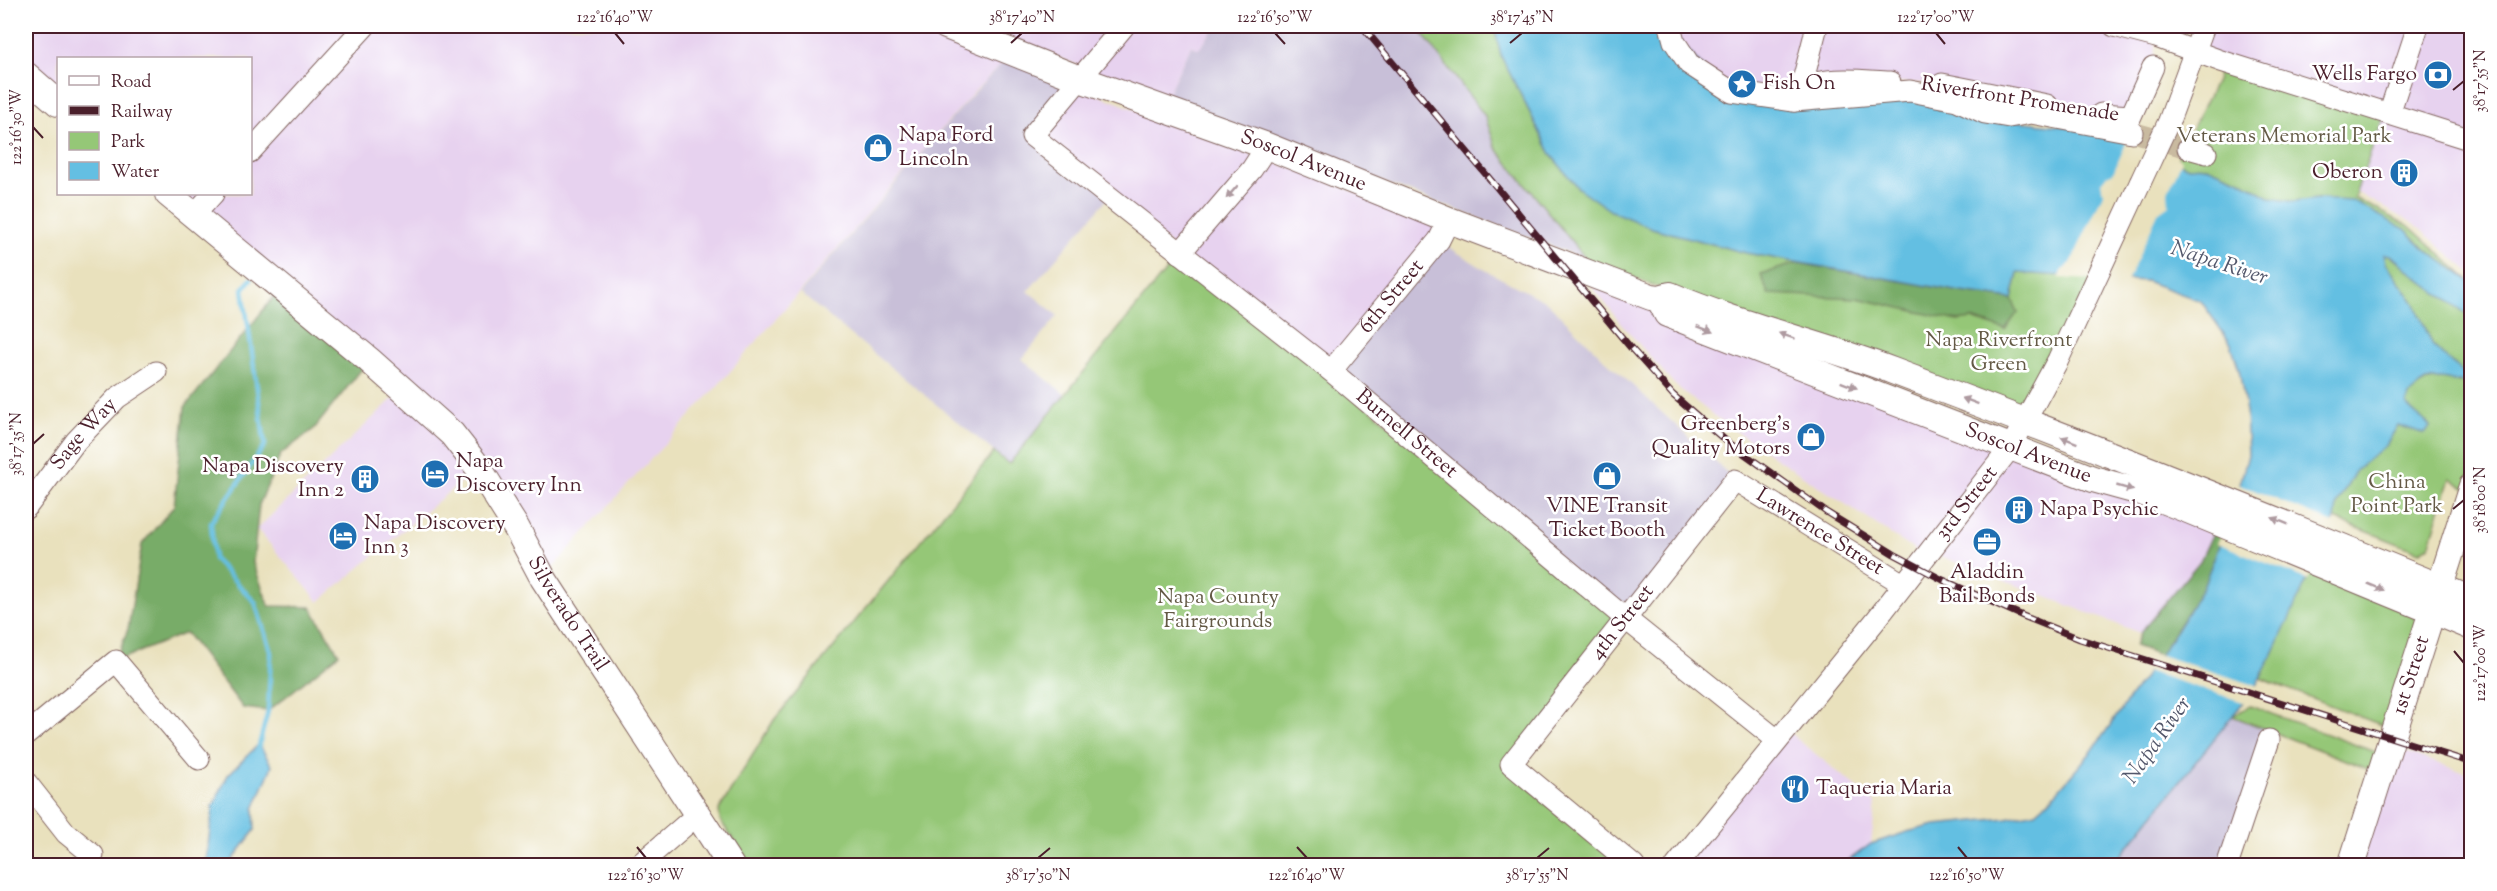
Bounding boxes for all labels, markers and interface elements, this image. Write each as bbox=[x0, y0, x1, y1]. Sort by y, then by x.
text: 122°16'40"W bbox=[577, 8, 653, 29]
text: 38°17'40"N bbox=[989, 8, 1055, 29]
text: 122°16'50"W bbox=[1238, 8, 1313, 29]
text: 38°17'45"N bbox=[1490, 8, 1554, 29]
text: 122°17'00"W bbox=[1898, 8, 1975, 29]
text: 38°17'55"N bbox=[2471, 50, 2492, 112]
legend bbox=[57, 57, 252, 195]
bank icon: Wells Fargo bbox=[2422, 59, 2454, 91]
place label: Wells Fargo bbox=[2311, 60, 2417, 90]
place icon: Fish On bbox=[1726, 68, 1758, 100]
place label: Fish On bbox=[1763, 69, 1836, 99]
street label: Riverfront Promenade bbox=[1919, 69, 2121, 131]
text: Road bbox=[111, 70, 151, 96]
text: 122°16'30"W bbox=[7, 89, 28, 165]
text: Railway bbox=[111, 100, 173, 126]
place label: Napa Ford Lincoln bbox=[899, 121, 994, 175]
park label: Veterans Memorial Park bbox=[2176, 122, 2392, 152]
street label: Soscol Avenue bbox=[1236, 123, 1371, 200]
text: Park bbox=[111, 130, 146, 156]
shop icon: Napa Ford Lincoln bbox=[862, 132, 894, 164]
building icon: Oberon bbox=[2388, 157, 2420, 189]
place label: Oberon bbox=[2312, 158, 2383, 188]
text: Water bbox=[111, 160, 160, 186]
one-way arrow bbox=[1226, 184, 1239, 199]
water label: Napa River bbox=[2166, 233, 2272, 295]
street label: 6th Street bbox=[1352, 253, 1432, 341]
one-way arrow bbox=[1697, 324, 1715, 334]
park label: Napa Riverfront Green bbox=[1926, 326, 2072, 380]
one-way arrow bbox=[1778, 331, 1796, 341]
one-way arrow bbox=[1841, 380, 1859, 390]
street label: Burnell Street bbox=[1349, 382, 1464, 486]
street label: Sage Way bbox=[44, 391, 125, 477]
one-way arrow bbox=[1961, 396, 1979, 406]
place label: Greenberg's Quality Motors bbox=[1652, 410, 1790, 464]
text: 38°17'35"N bbox=[7, 412, 28, 476]
street label: Soscol Avenue bbox=[1960, 416, 2096, 492]
shop icon: Greenberg's Quality Motors bbox=[1795, 421, 1827, 453]
one-way arrow bbox=[2060, 434, 2078, 444]
place label: Napa Discovery Inn bbox=[456, 447, 582, 501]
place label: Napa Discovery Inn 2 bbox=[202, 452, 345, 506]
hotel icon: Napa Discovery Inn bbox=[419, 458, 451, 490]
shop icon: VINE Transit Ticket Booth bbox=[1591, 460, 1623, 492]
street label: 3rd Street bbox=[1928, 460, 2006, 547]
building icon: Napa Discovery Inn 2 bbox=[349, 463, 381, 495]
text: 38°18'00"N bbox=[2471, 466, 2492, 533]
park label: China Point Park bbox=[2351, 468, 2444, 522]
street label: Lawrence Street bbox=[1750, 481, 1889, 583]
one-way arrow bbox=[2116, 484, 2134, 493]
place label: VINE Transit Ticket Booth bbox=[1546, 492, 1668, 546]
building icon: Napa Psychic bbox=[2003, 494, 2035, 526]
place label: Napa Psychic bbox=[2040, 495, 2159, 525]
place label: Napa Discovery Inn 3 bbox=[364, 509, 506, 563]
one-way arrow bbox=[2271, 516, 2289, 525]
hotel icon: Napa Discovery Inn 3 bbox=[327, 520, 359, 552]
office icon: Aladdin Bail Bonds bbox=[1971, 526, 2003, 558]
street label: Silverado Trail bbox=[519, 551, 615, 678]
place label: Aladdin Bail Bonds bbox=[1939, 558, 2035, 612]
street label: 4th Street bbox=[1583, 578, 1662, 667]
one-way arrow bbox=[2367, 582, 2385, 592]
park label: Napa County Fairgrounds bbox=[1157, 583, 1279, 637]
text: 122°17'00"W bbox=[2471, 624, 2492, 701]
street label: 1st Street bbox=[2385, 632, 2438, 719]
water label: Napa River bbox=[2116, 691, 2200, 791]
restaurant icon: Taqueria Maria bbox=[1779, 773, 1811, 805]
place label: Taqueria Maria bbox=[1816, 774, 1952, 804]
text: 122°16'30"W bbox=[608, 866, 684, 887]
text: 38°17'50"N bbox=[1005, 866, 1071, 887]
text: 122°16'40"W bbox=[1269, 866, 1345, 887]
text: 38°17'55"N bbox=[1506, 866, 1568, 887]
text: 122°16'50"W bbox=[1930, 866, 2005, 887]

